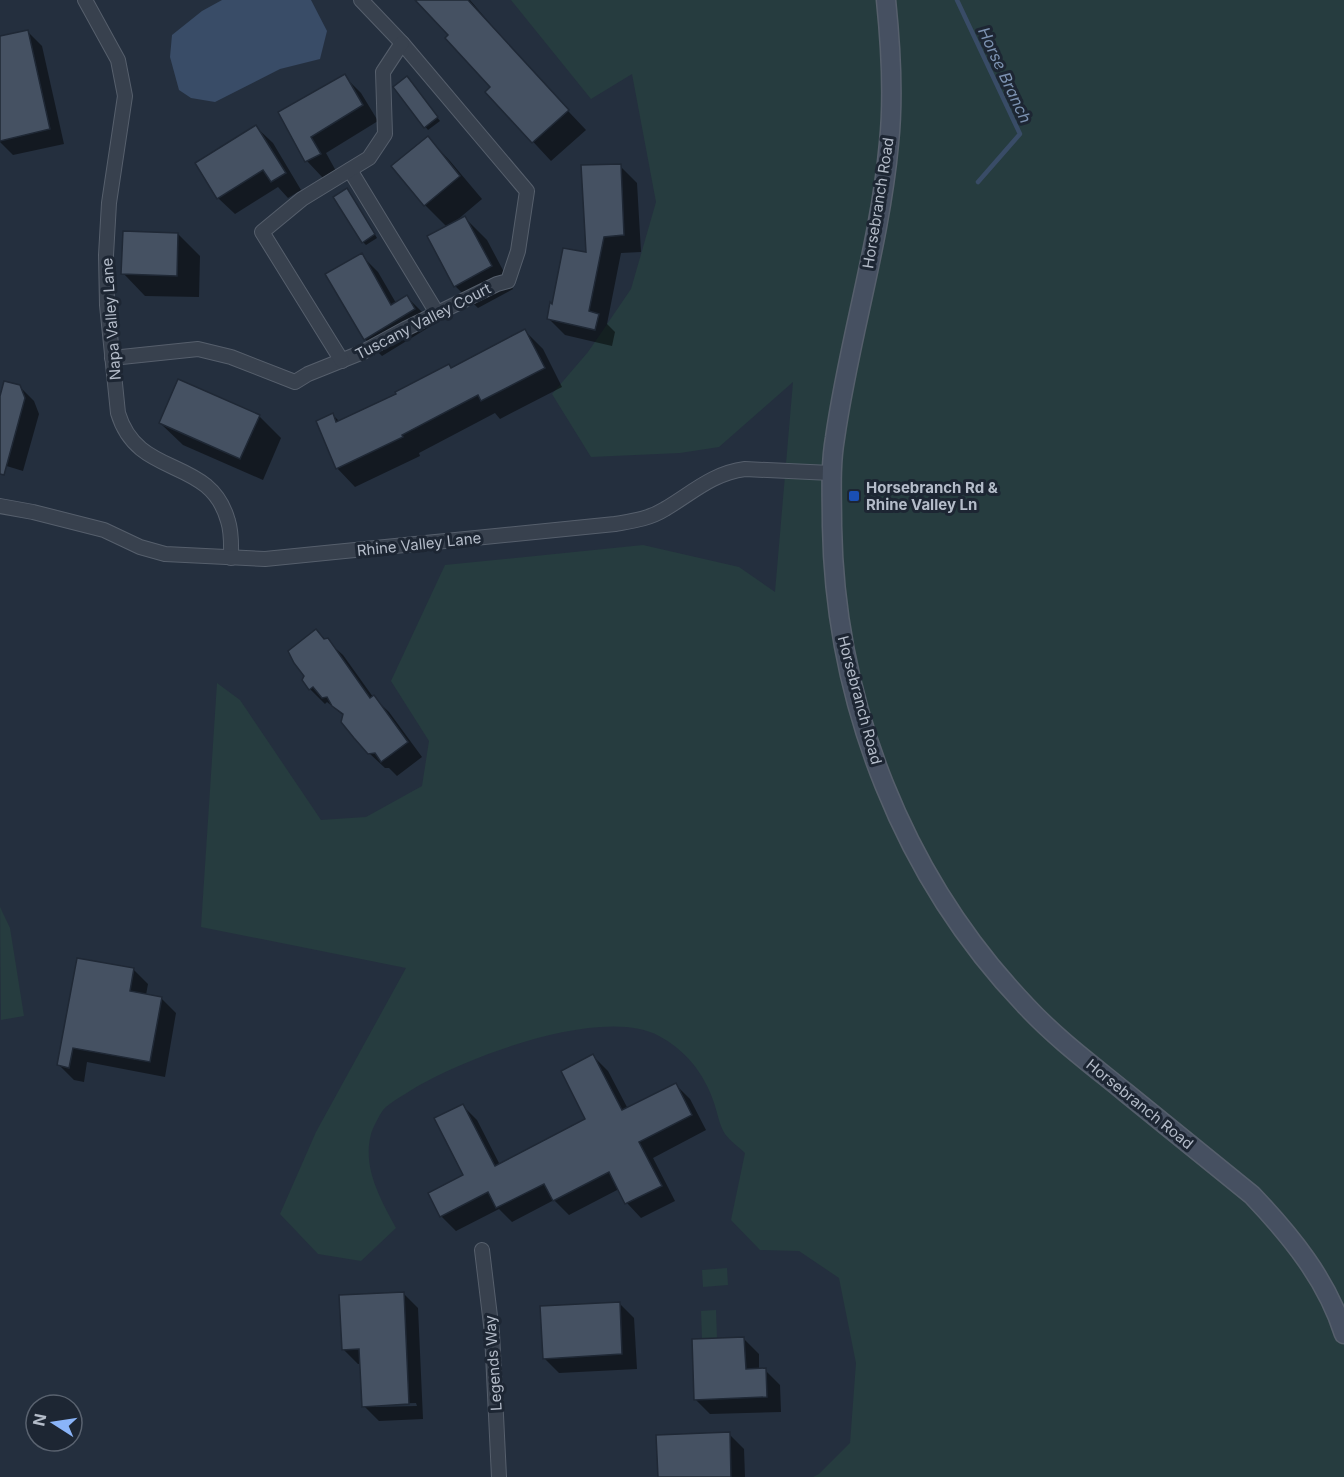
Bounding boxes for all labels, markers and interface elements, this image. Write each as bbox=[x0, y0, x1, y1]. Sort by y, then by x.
water label: Horse Branch bbox=[974, 24, 1036, 126]
street label: Horsebranch Road bbox=[858, 136, 898, 270]
street label: Napa Valley Lane bbox=[97, 257, 125, 381]
street label: Tuscany Valley Court bbox=[352, 278, 494, 363]
place label: Horsebranch Rd & Rhine Valley Ln bbox=[866, 478, 998, 514]
marker: Horsebranch Rd & Rhine Valley Ln bbox=[847, 489, 861, 503]
street label: Rhine Valley Lane bbox=[356, 528, 482, 560]
street label: Horsebranch Road bbox=[834, 634, 886, 766]
street label: Horsebranch Road bbox=[1083, 1055, 1197, 1153]
street label: Legends Way bbox=[480, 1314, 506, 1412]
north arrow bbox=[24, 1393, 84, 1453]
text: N bbox=[28, 1412, 50, 1428]

